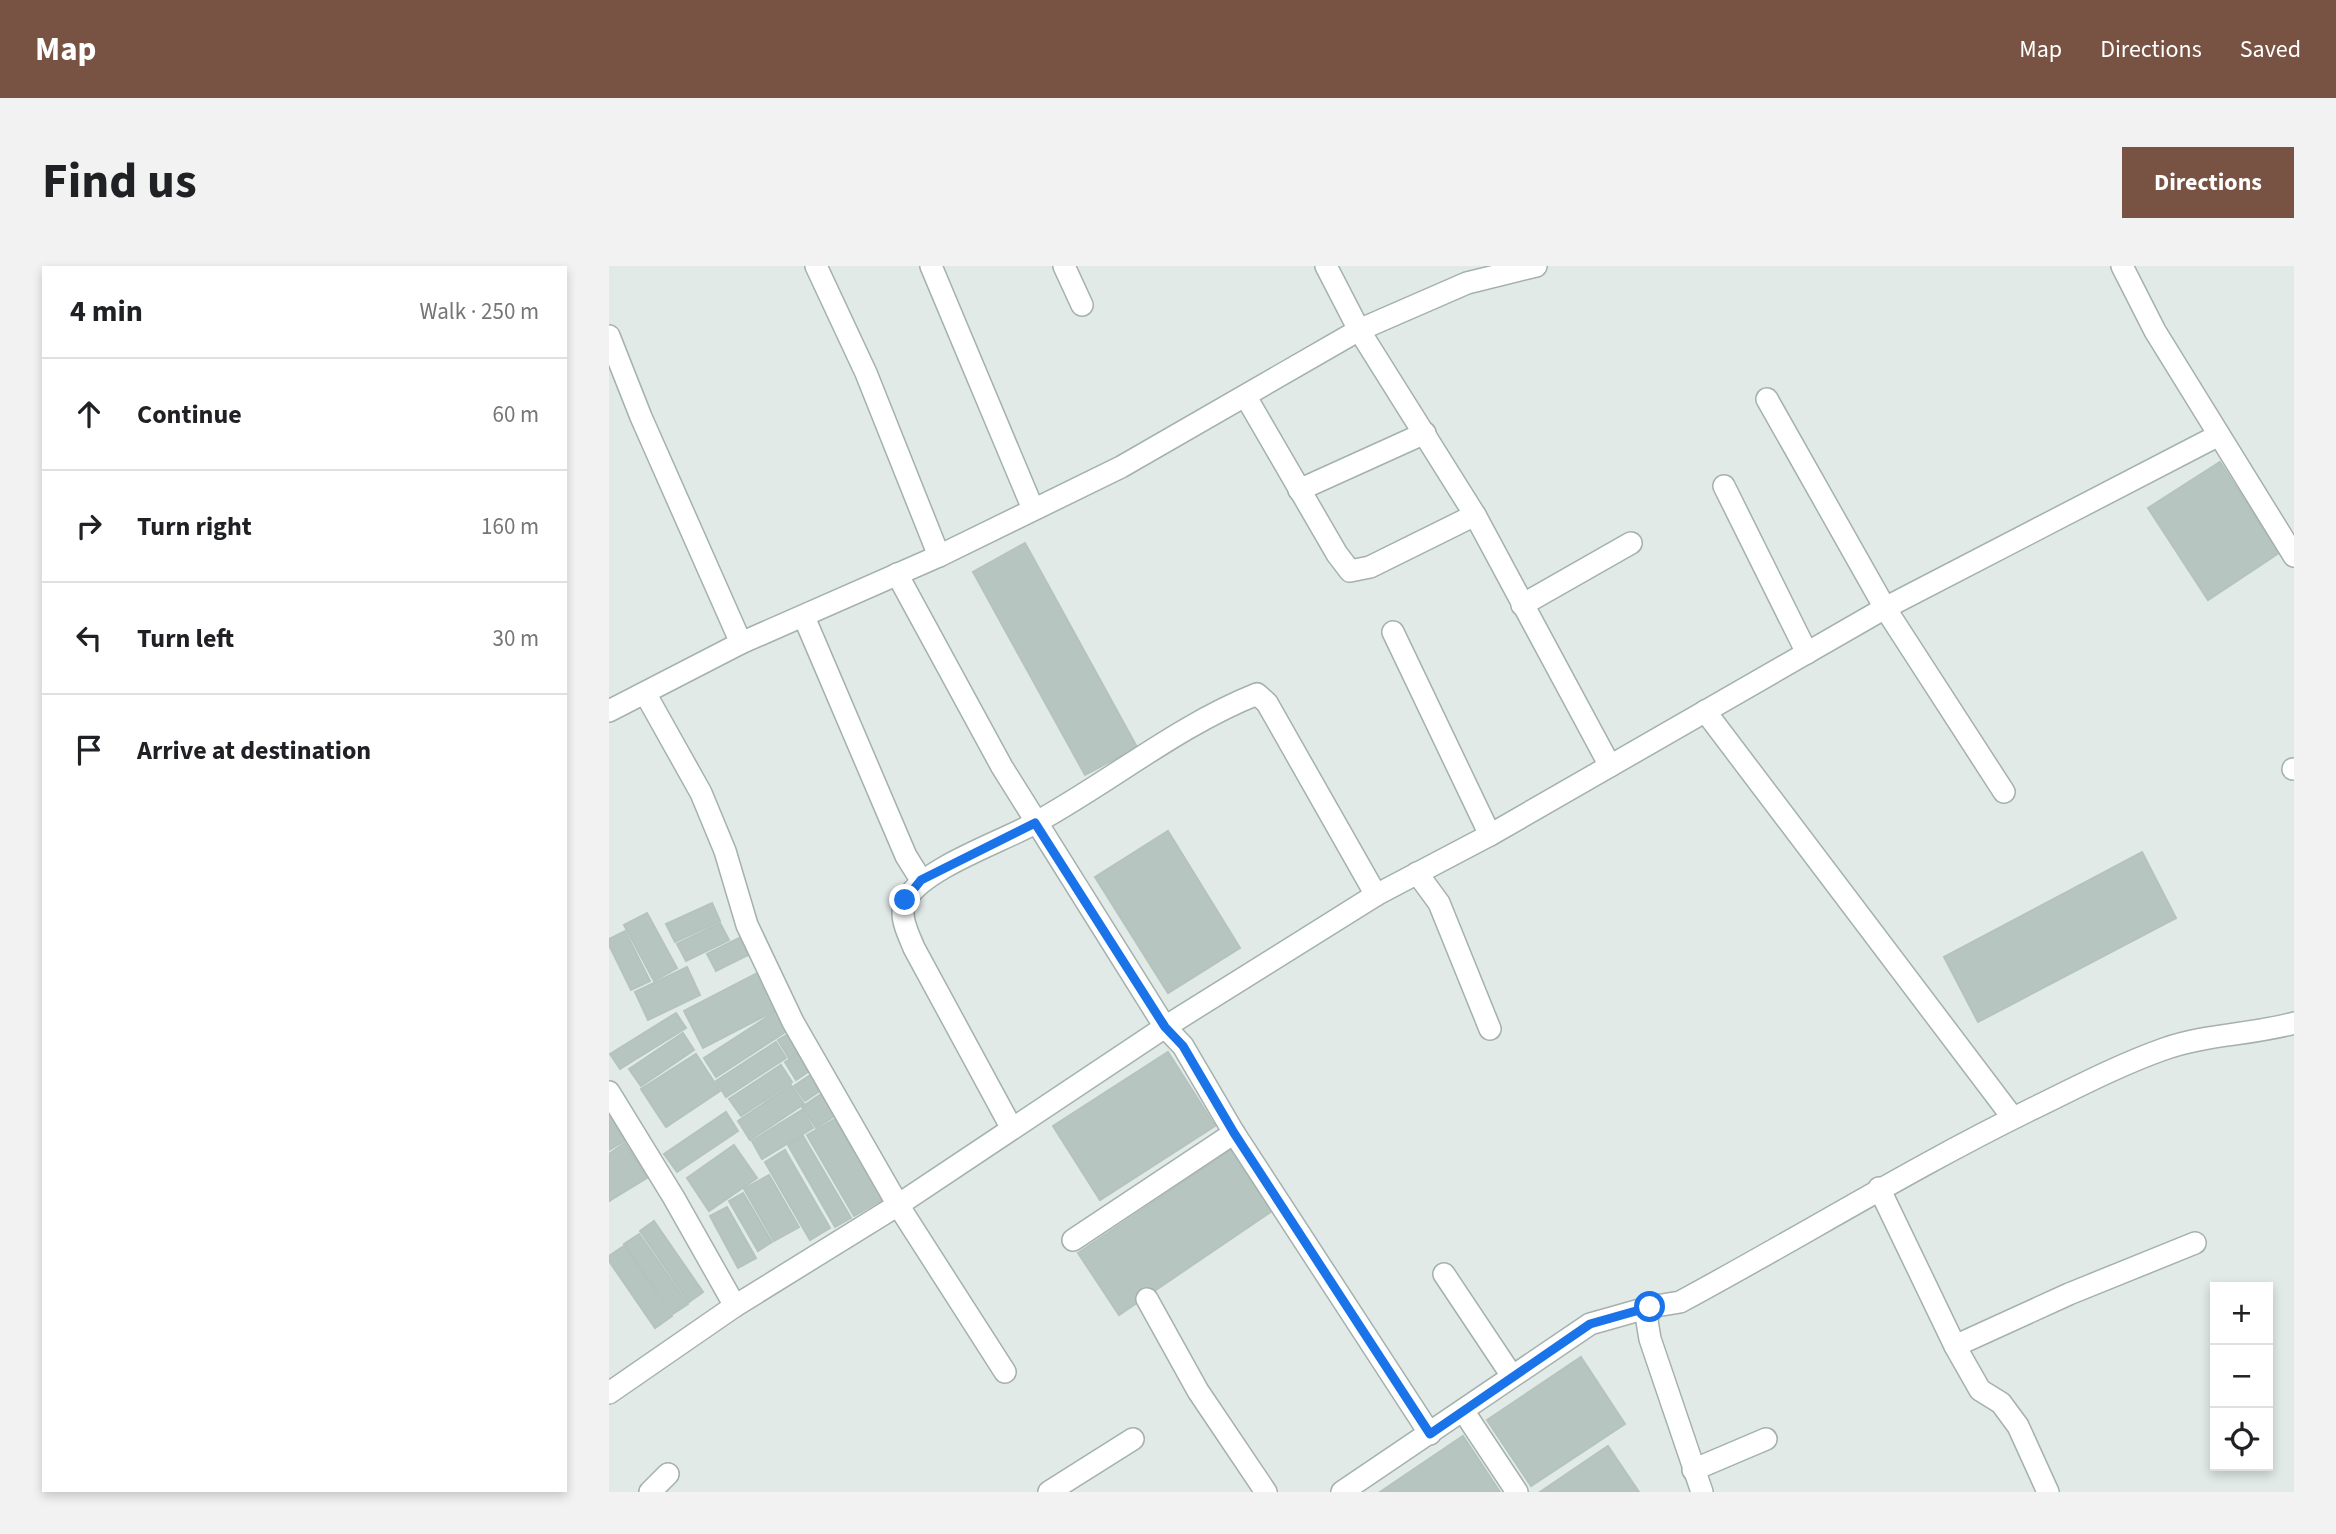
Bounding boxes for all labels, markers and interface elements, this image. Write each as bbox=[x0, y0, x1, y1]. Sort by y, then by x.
text: Map bbox=[35, 26, 96, 73]
text: Map bbox=[2019, 32, 2062, 67]
text: Directions bbox=[2100, 32, 2202, 67]
text: Saved bbox=[2240, 32, 2301, 67]
text: Find us bbox=[42, 147, 197, 217]
button: Directions bbox=[2122, 147, 2294, 218]
text: 4 min bbox=[70, 290, 143, 333]
text: Walk · 250 m bbox=[420, 295, 539, 328]
icon: ahead bbox=[70, 395, 108, 433]
text: Continue bbox=[137, 396, 242, 433]
text: 60 m bbox=[492, 398, 539, 431]
icon: right bbox=[70, 507, 108, 545]
text: Turn right bbox=[137, 508, 252, 545]
text: 160 m bbox=[481, 510, 539, 543]
icon: left bbox=[70, 619, 108, 657]
text: Turn left bbox=[137, 620, 234, 657]
text: 30 m bbox=[492, 622, 539, 655]
icon: arrive bbox=[70, 731, 108, 769]
text: Arrive at destination bbox=[137, 732, 371, 769]
route end bbox=[889, 884, 920, 915]
map controls bbox=[2210, 1282, 2273, 1471]
button: + bbox=[2210, 1282, 2273, 1345]
route start bbox=[1634, 1291, 1665, 1322]
button: − bbox=[2210, 1345, 2273, 1408]
button: locate bbox=[2210, 1408, 2273, 1471]

